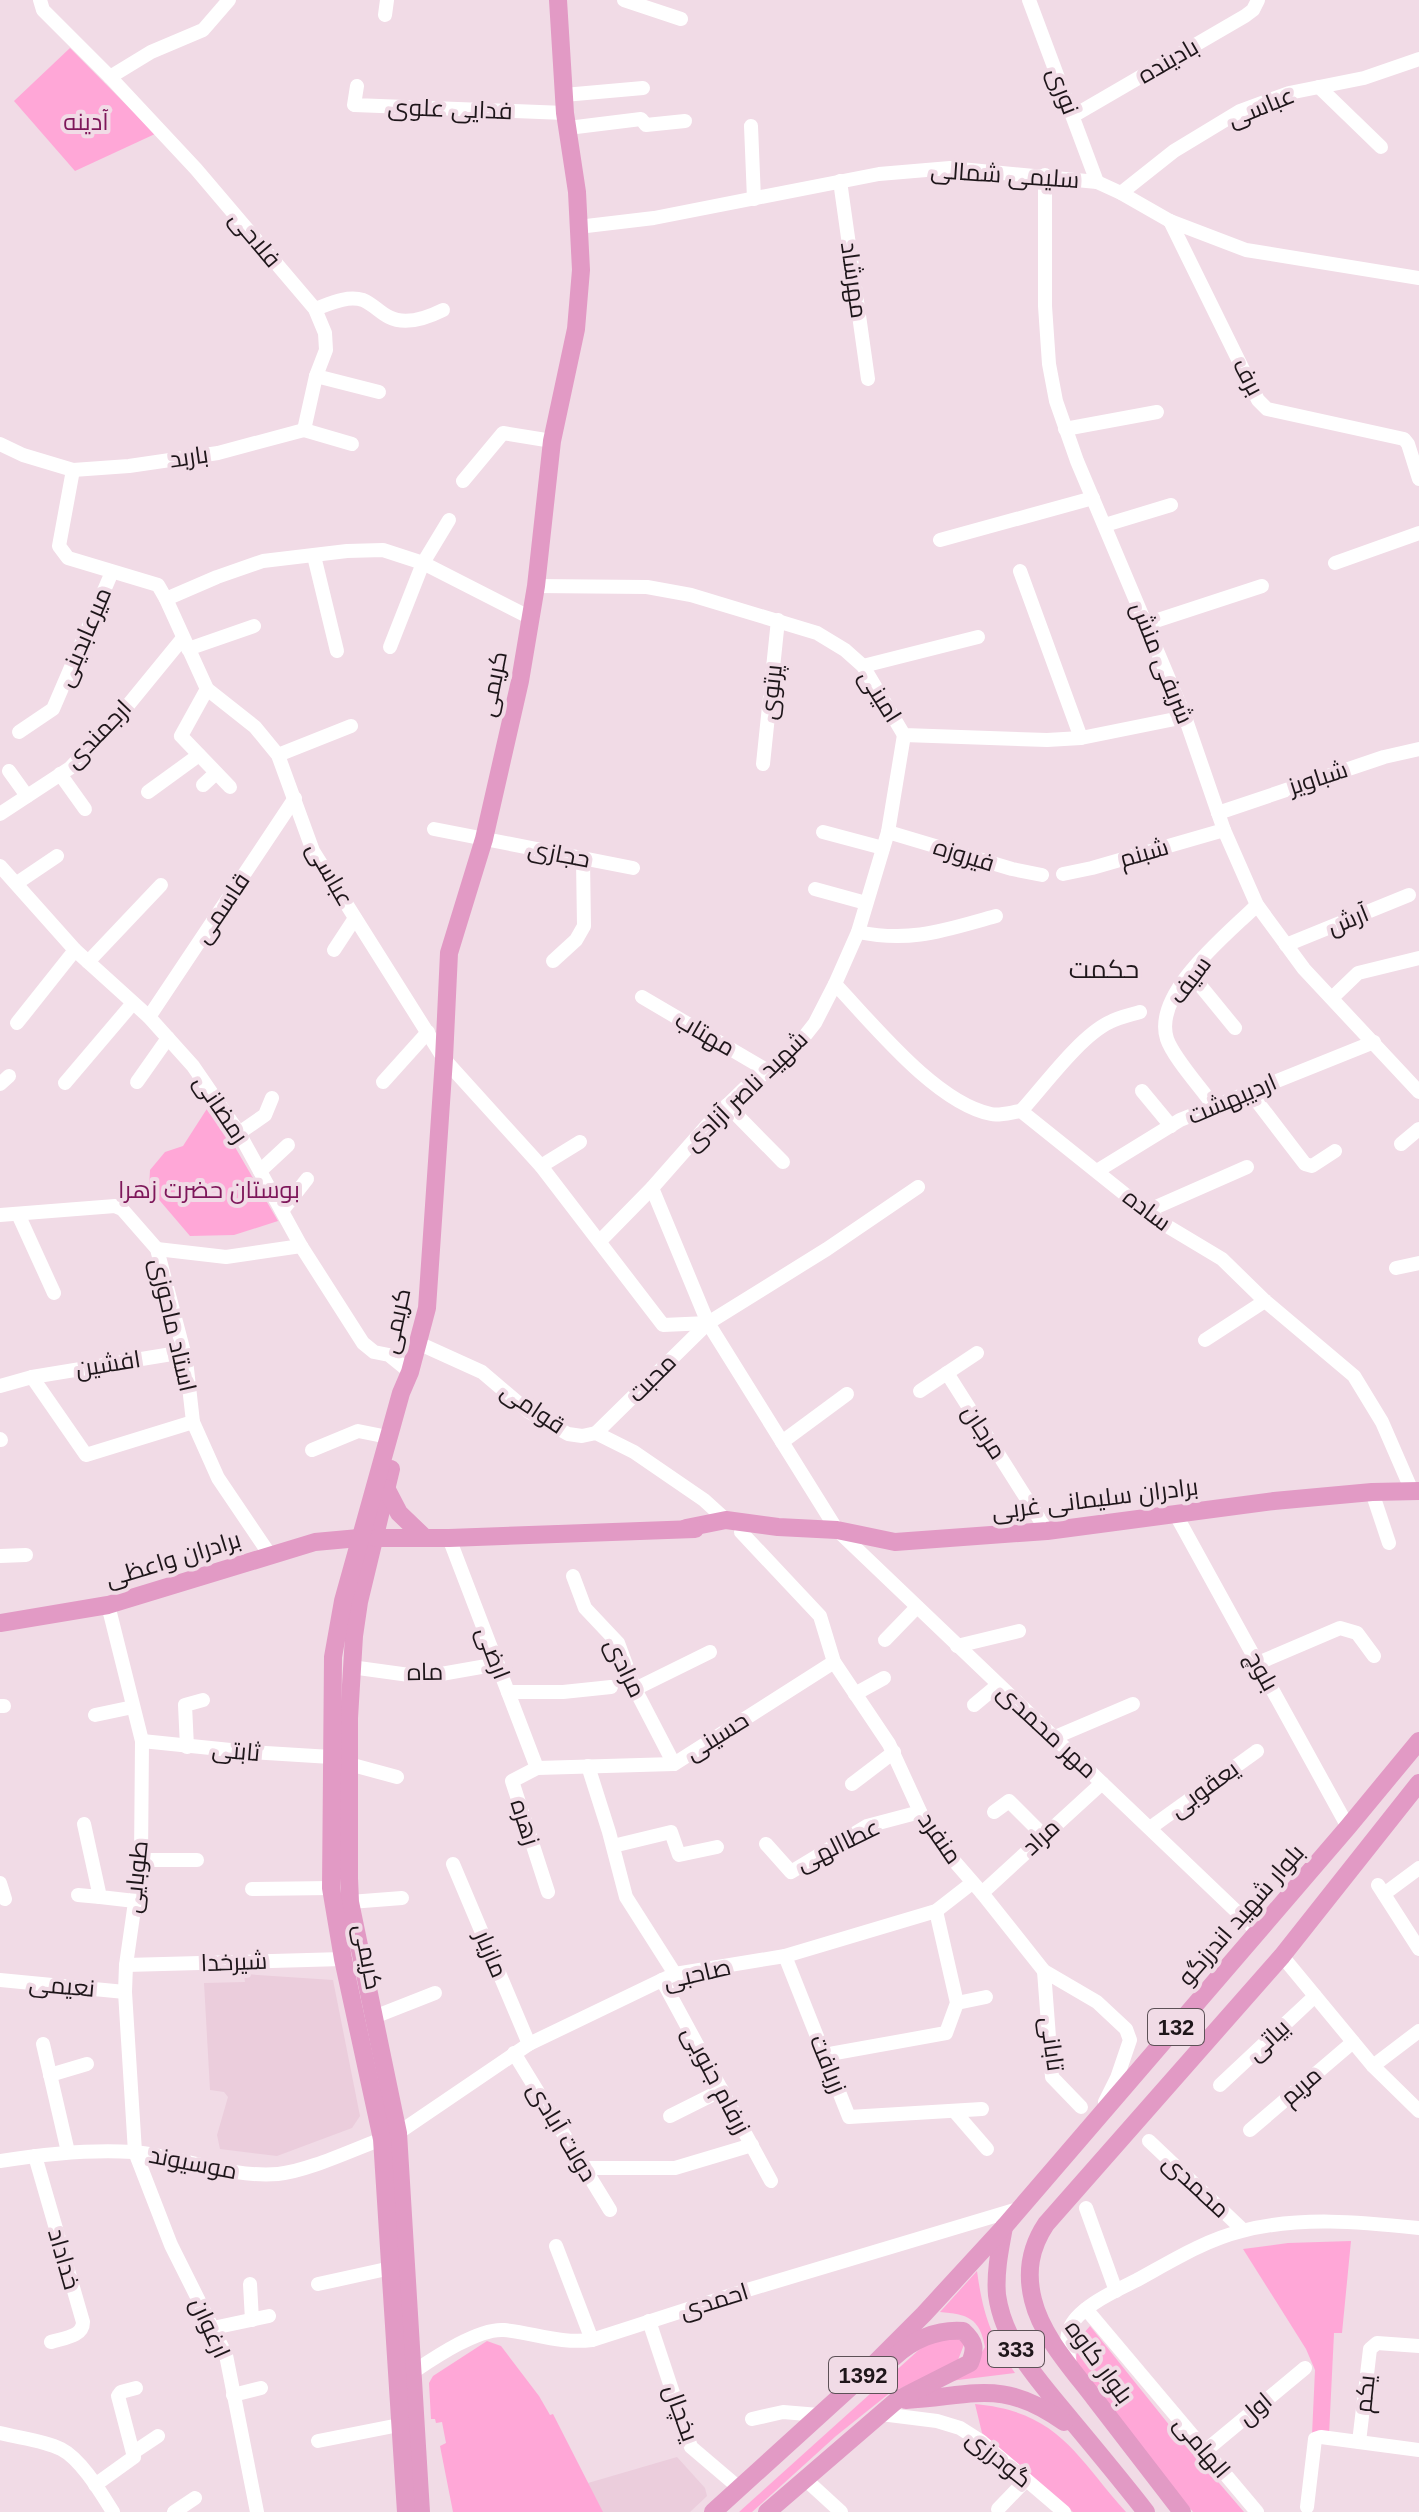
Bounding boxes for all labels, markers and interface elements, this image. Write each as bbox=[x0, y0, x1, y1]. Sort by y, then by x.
street label: بادینده bbox=[1133, 33, 1203, 89]
street label: نوری bbox=[1041, 64, 1085, 118]
street label: عباسی bbox=[1224, 81, 1298, 133]
street label: فدایی علوی bbox=[387, 93, 513, 125]
park label: آدینه bbox=[63, 108, 109, 135]
street label: سلیمی شمالی bbox=[930, 156, 1080, 194]
street label: فلاحی bbox=[223, 205, 287, 273]
street label: مهرشاد bbox=[835, 240, 873, 320]
street label: برف bbox=[1228, 353, 1269, 400]
street label: باربد bbox=[168, 440, 210, 473]
street label: میرعابدینی bbox=[51, 583, 117, 691]
street label: شریفی منش bbox=[1125, 598, 1199, 728]
street label: کریمی bbox=[473, 649, 513, 719]
street label: پرتوی bbox=[754, 662, 790, 721]
street label: امینی bbox=[853, 664, 907, 728]
street label: ارجمندی bbox=[59, 694, 137, 774]
street label: شباویز bbox=[1283, 755, 1351, 800]
street label: فیروزه bbox=[930, 833, 998, 877]
street label: شبنم bbox=[1116, 833, 1172, 875]
street label: حجازی bbox=[526, 834, 592, 874]
street label: عباسی bbox=[301, 837, 359, 911]
street label: قاسمی bbox=[188, 867, 256, 949]
street label: آرش bbox=[1323, 899, 1373, 941]
street label: سیف bbox=[1163, 951, 1216, 1009]
district label: حکمت bbox=[1069, 954, 1139, 984]
street label: مهتاب bbox=[670, 1006, 740, 1062]
street label: شهید ناصر آزادی bbox=[678, 1025, 814, 1157]
street label: اردیبهشت bbox=[1183, 1068, 1281, 1130]
street label: رمضانی bbox=[188, 1069, 254, 1149]
park label: بوستان حضرت زهرا bbox=[118, 1176, 300, 1204]
street label: ساده bbox=[1118, 1183, 1176, 1236]
street label: استاد ماحوزی bbox=[144, 1255, 202, 1395]
street label: کریمی bbox=[375, 1286, 417, 1356]
street label: افشین bbox=[73, 1345, 143, 1383]
street label: محبت bbox=[622, 1348, 681, 1407]
street label: قوامی bbox=[496, 1376, 570, 1440]
street label: مرجان bbox=[956, 1400, 1012, 1464]
street label: برادران سلیمانی غربی bbox=[990, 1472, 1200, 1526]
street label: برادران واعظی bbox=[102, 1525, 244, 1593]
street label: ارضی bbox=[470, 1623, 516, 1683]
street label: مرادی bbox=[599, 1634, 651, 1702]
street label: بلوچ bbox=[1238, 1646, 1284, 1697]
street label: ماه bbox=[407, 1658, 443, 1685]
street label: مهر محمدی bbox=[992, 1678, 1102, 1784]
street label: حسینی bbox=[680, 1706, 754, 1766]
street label: ثابتی bbox=[211, 1735, 262, 1767]
street label: یعقوبی bbox=[1164, 1754, 1244, 1823]
street label: زهره bbox=[505, 1795, 546, 1848]
street label: منفرد bbox=[913, 1807, 968, 1869]
street label: عطاالهی bbox=[792, 1813, 884, 1877]
street label: مراد bbox=[1017, 1813, 1065, 1860]
street label: طوبایی bbox=[118, 1839, 154, 1915]
street label: بلوار شهید اندرزگو bbox=[1172, 1839, 1310, 1991]
street label: کریمی bbox=[348, 1922, 388, 1992]
street label: مازیار bbox=[469, 1924, 513, 1981]
street label: شیرخدا bbox=[200, 1947, 268, 1976]
street label: صاحبی bbox=[661, 1953, 733, 1995]
street label: نعیمی bbox=[28, 1969, 96, 2003]
road number: 132 bbox=[1148, 2009, 1204, 2045]
street label: بیاتی bbox=[1241, 2013, 1295, 2067]
street label: تابانی bbox=[1034, 2015, 1070, 2074]
street label: زرفام جنوبی bbox=[674, 2021, 756, 2140]
street label: زربافت bbox=[805, 2031, 852, 2097]
street label: مریم bbox=[1275, 2061, 1328, 2113]
street label: دولت آبادی bbox=[522, 2077, 602, 2187]
street label: موسیوند bbox=[147, 2141, 240, 2184]
street label: محمدی bbox=[1157, 2148, 1235, 2224]
street label: خداداد bbox=[43, 2225, 86, 2293]
street label: احمدی bbox=[676, 2277, 752, 2325]
street label: ارغوان bbox=[184, 2293, 236, 2363]
street label: بلوار کاوه bbox=[1060, 2315, 1139, 2409]
road number: 333 bbox=[988, 2331, 1044, 2367]
road number: 1392 bbox=[829, 2357, 897, 2393]
street label: یکم bbox=[1349, 2373, 1383, 2415]
street label: یخچال bbox=[656, 2381, 704, 2446]
street label: اول bbox=[1232, 2387, 1278, 2431]
street label: الهامی bbox=[1168, 2410, 1236, 2484]
street label: گودرزی bbox=[961, 2424, 1037, 2494]

